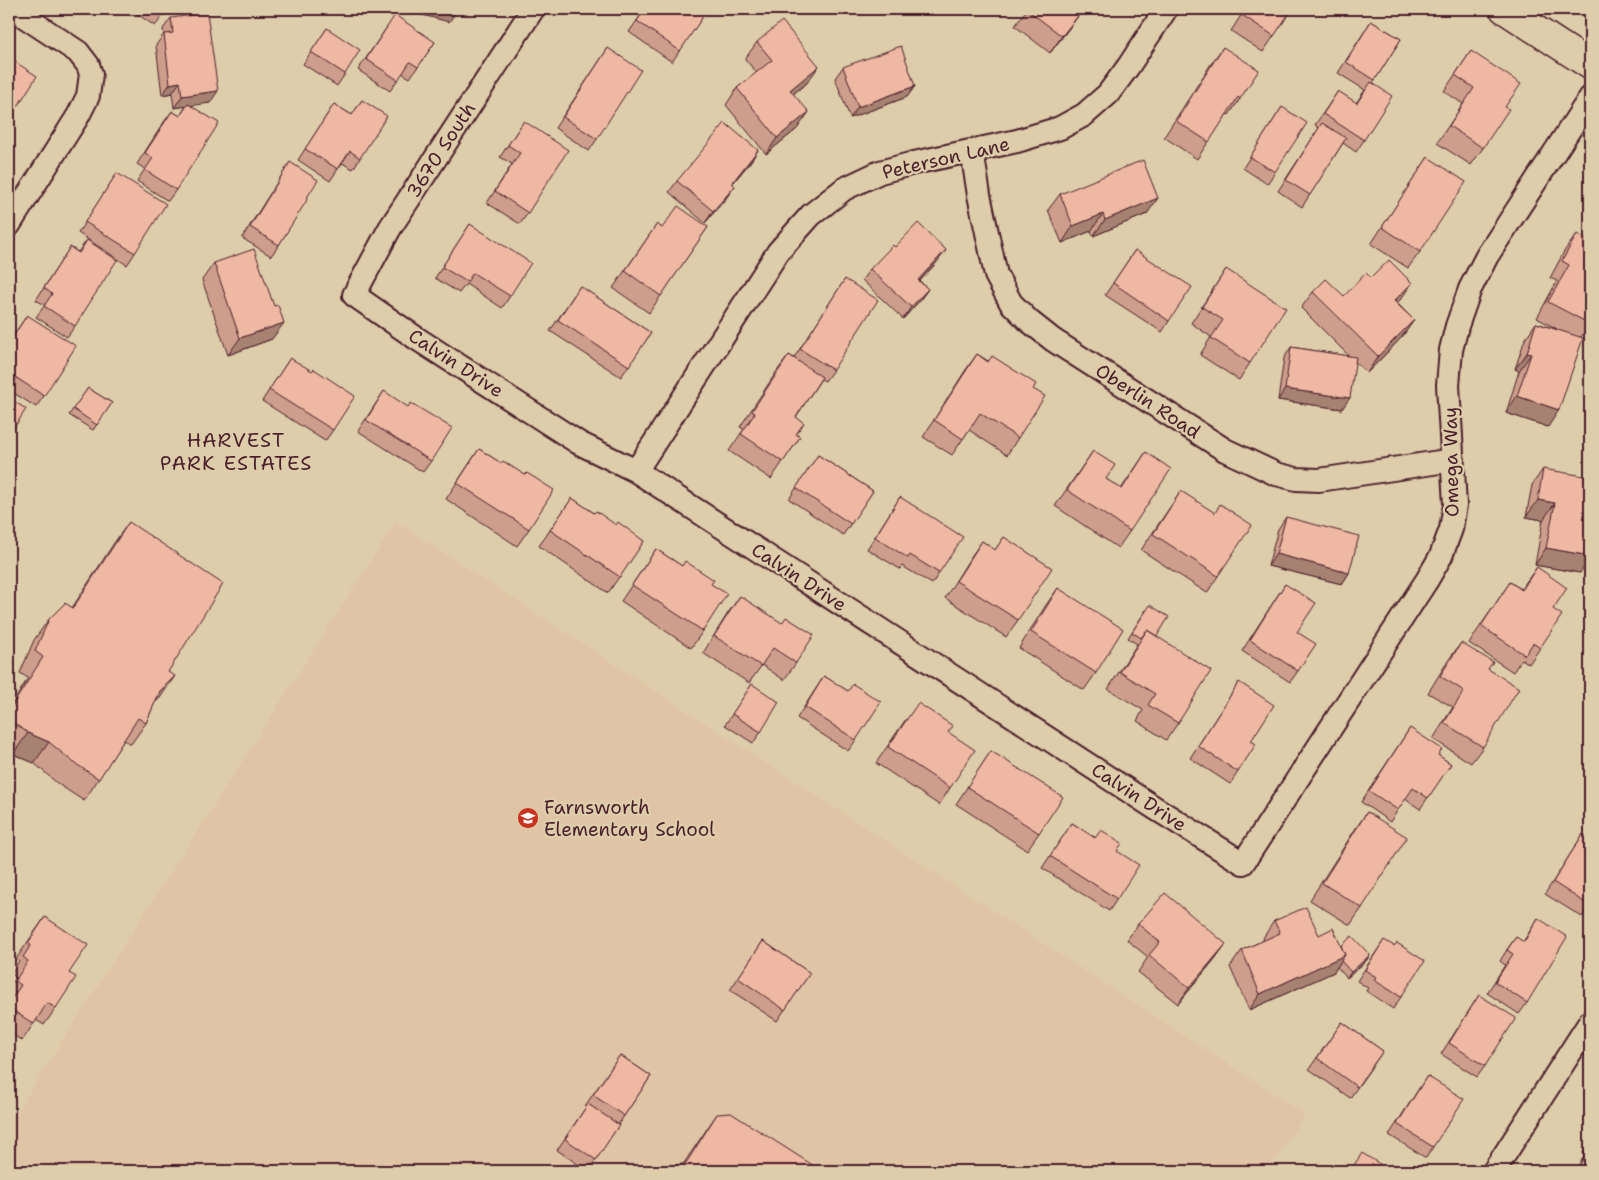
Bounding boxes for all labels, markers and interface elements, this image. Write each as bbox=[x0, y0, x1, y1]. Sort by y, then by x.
street label: 3670 South bbox=[401, 97, 481, 203]
street label: Peterson Lane bbox=[880, 131, 1012, 185]
street label: Calvin Drive bbox=[404, 323, 508, 403]
street label: Oberlin Road bbox=[1091, 358, 1205, 444]
street label: Omega Way bbox=[1438, 407, 1464, 517]
district label: HARVEST PARK ESTATES bbox=[160, 427, 312, 476]
street label: Calvin Drive bbox=[747, 537, 851, 617]
street label: Calvin Drive bbox=[1087, 757, 1191, 837]
place label: Farnsworth Elementary School bbox=[544, 795, 715, 842]
school or university icon: Farnsworth Elementary School bbox=[516, 806, 540, 830]

